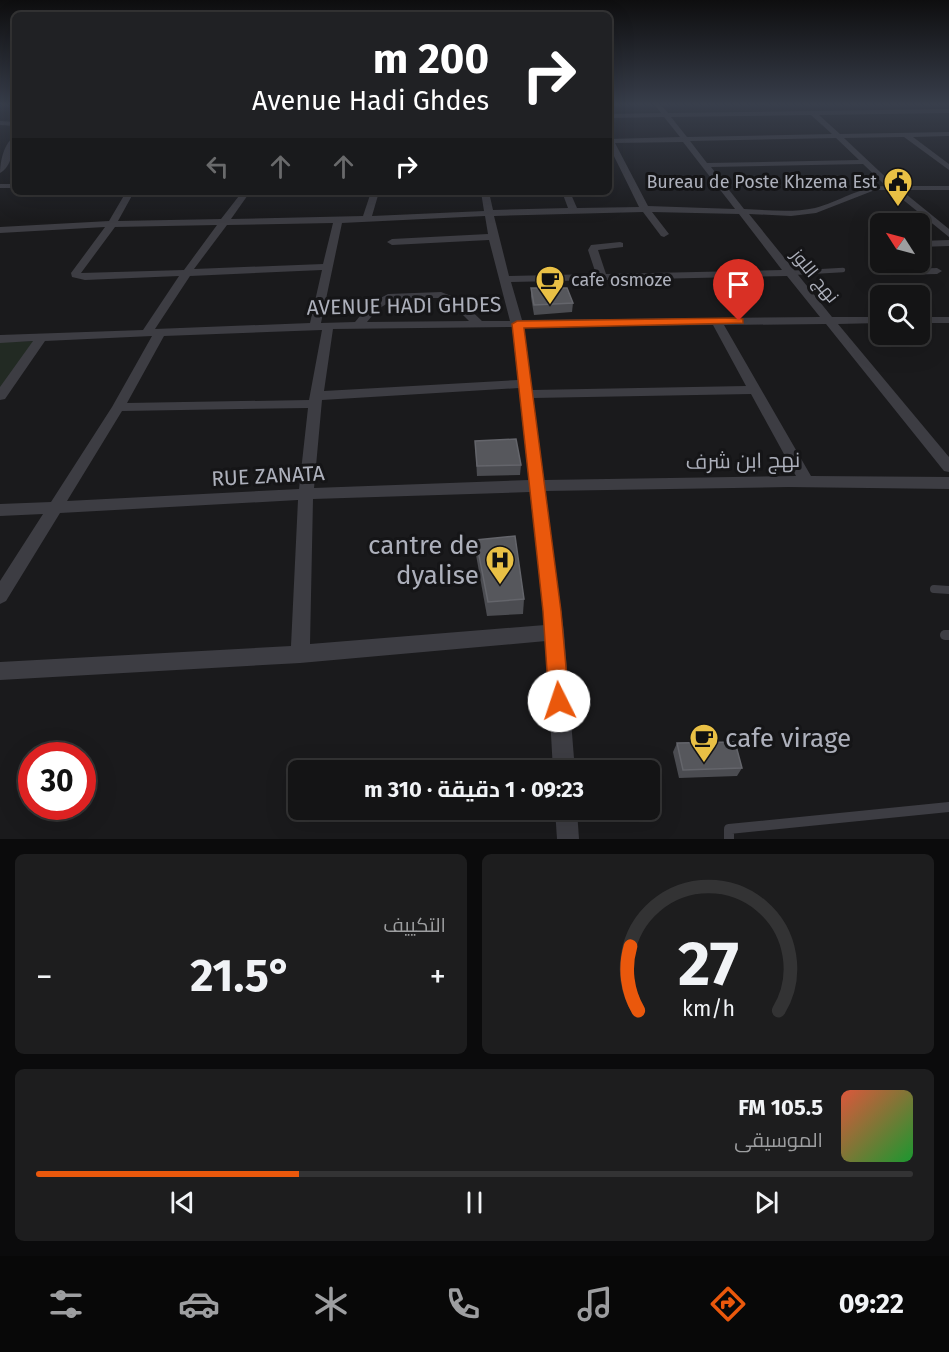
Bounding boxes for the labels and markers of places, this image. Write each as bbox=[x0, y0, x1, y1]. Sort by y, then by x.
public building icon: Bureau de Poste Khzema Est bbox=[882, 166, 914, 208]
place label: Bureau de Poste Khzema Est bbox=[646, 171, 877, 193]
pin bbox=[713, 259, 764, 321]
cafe icon: cafe osmoze bbox=[534, 264, 566, 306]
place label: cafe osmoze bbox=[571, 269, 672, 291]
place label: cantre de dyalise bbox=[368, 530, 479, 591]
hospital icon: cantre de dyalise bbox=[484, 544, 516, 586]
cafe icon: cafe virage bbox=[688, 722, 720, 764]
place label: cafe virage bbox=[725, 723, 851, 754]

